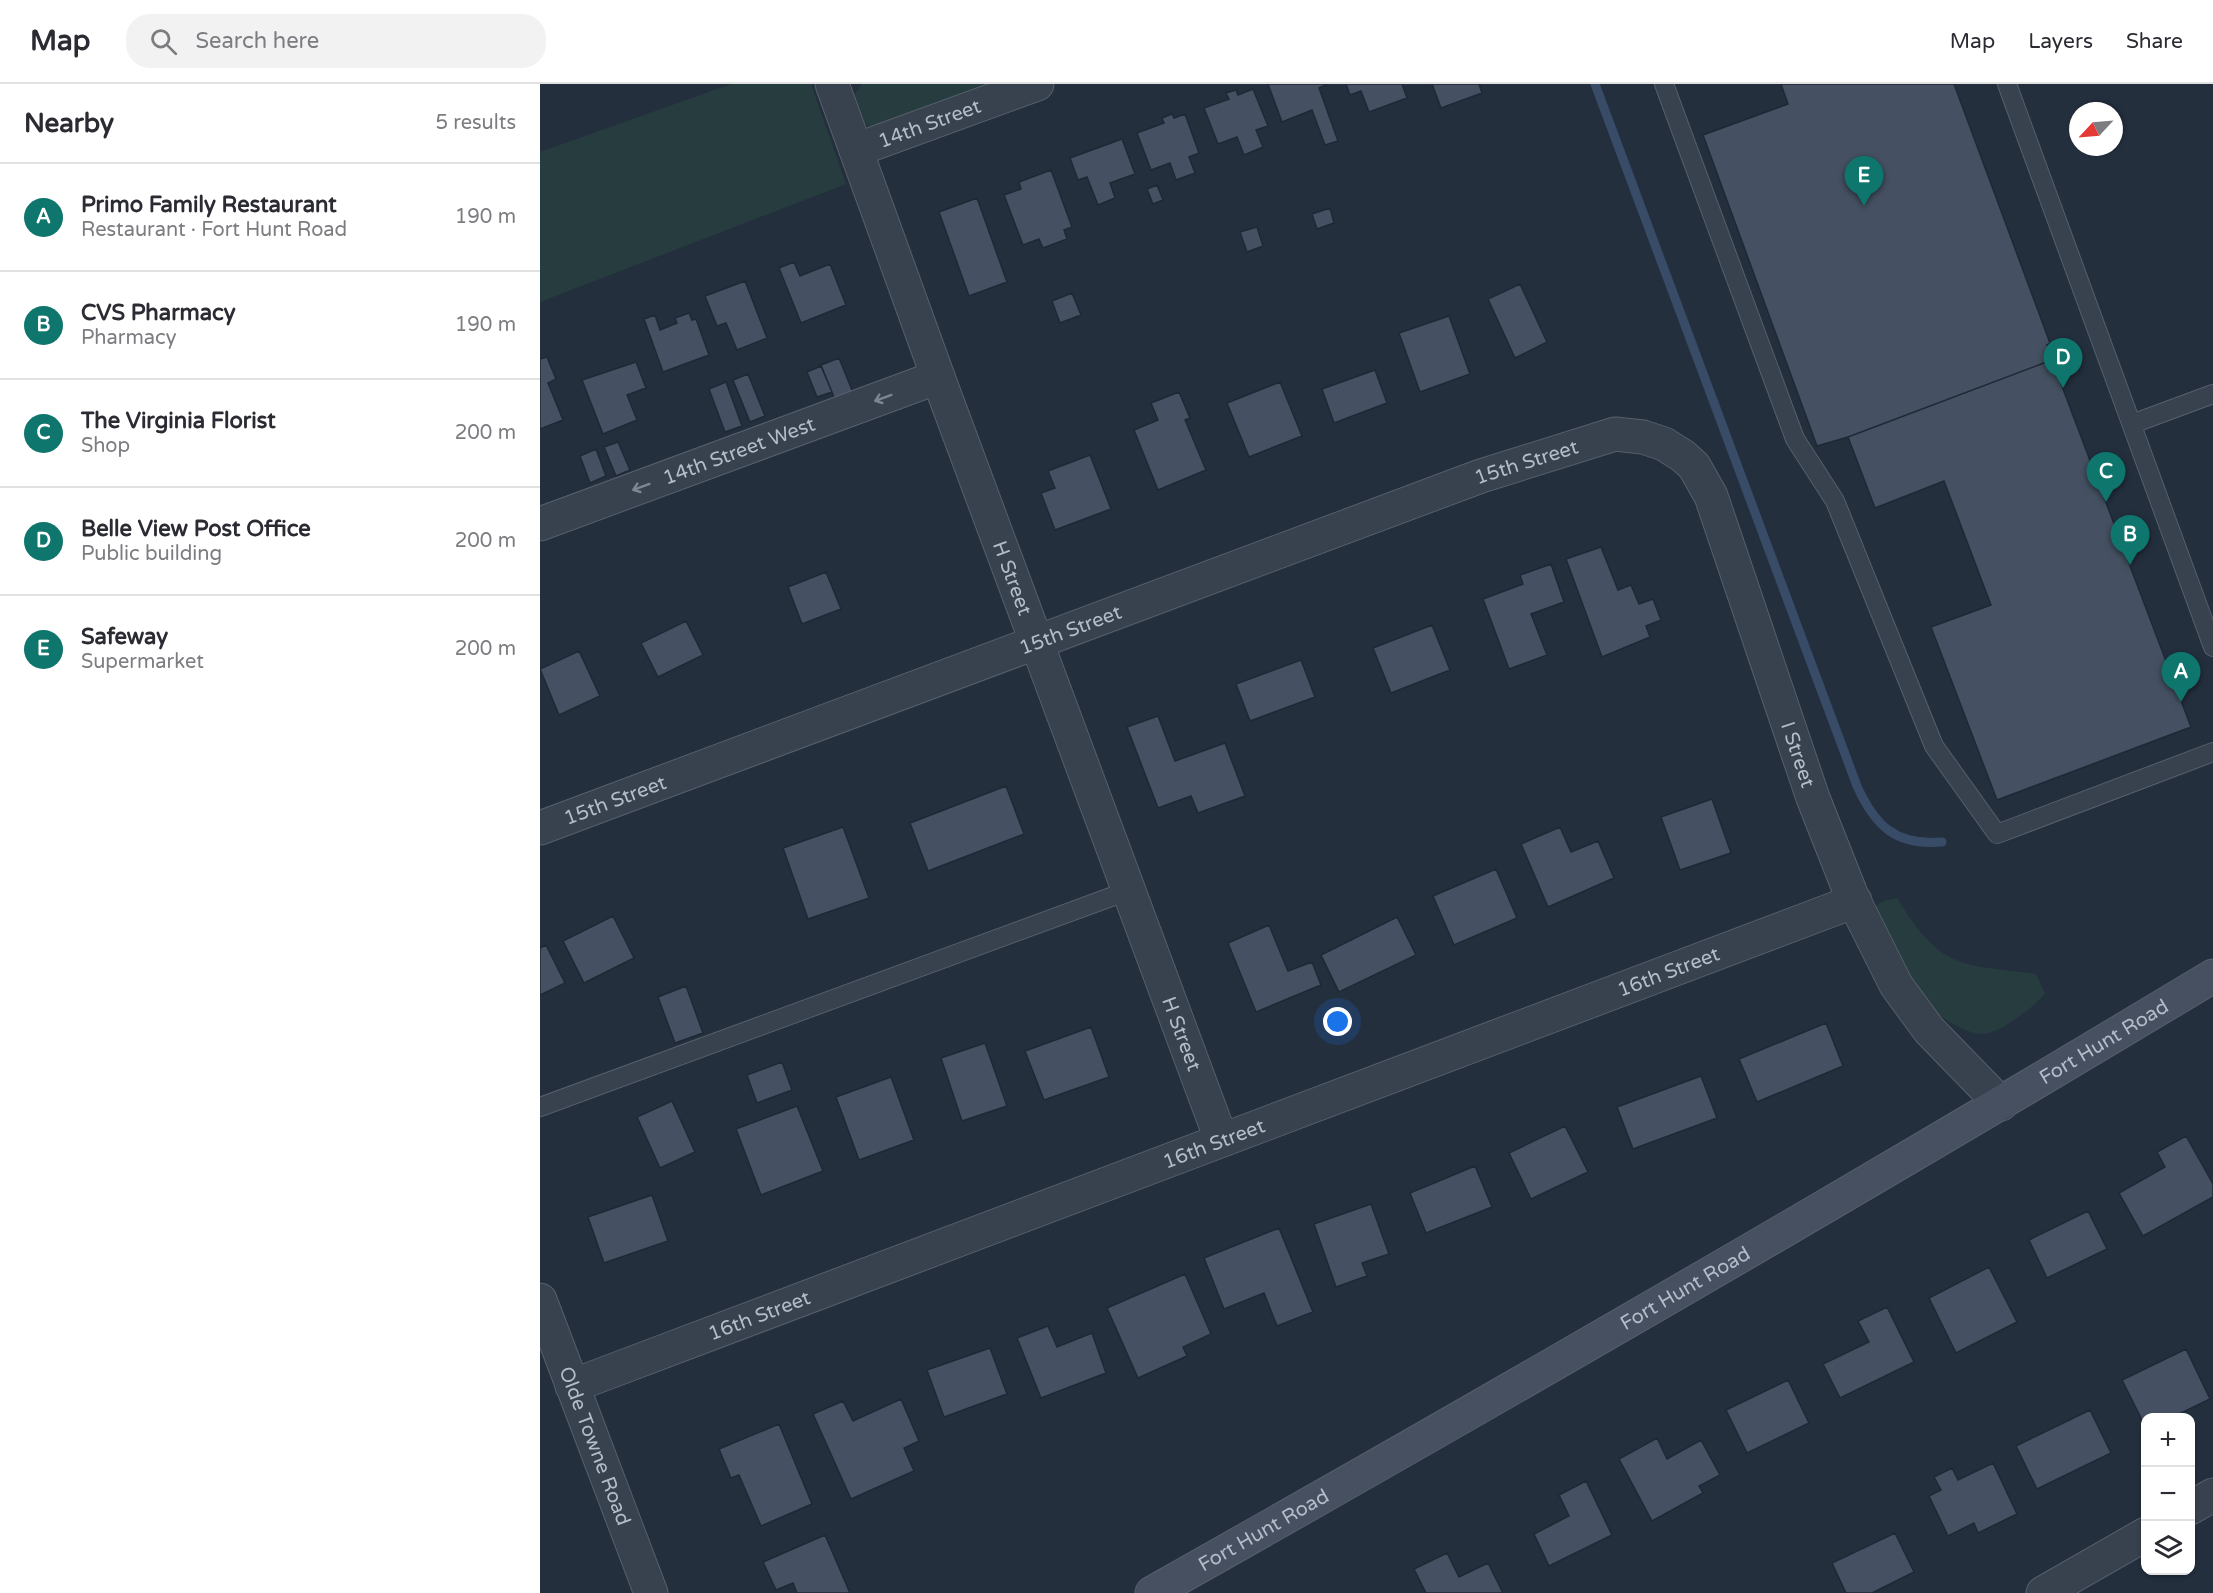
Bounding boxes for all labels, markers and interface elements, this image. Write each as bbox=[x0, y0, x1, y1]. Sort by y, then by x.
search box bbox=[126, 14, 546, 68]
text: Map bbox=[30, 24, 90, 58]
icon: search bbox=[147, 25, 180, 58]
text: Search here bbox=[195, 28, 319, 54]
text: Map bbox=[1950, 29, 1995, 54]
text: Layers bbox=[2028, 29, 2093, 54]
text: Share bbox=[2126, 29, 2183, 54]
street label: 14th Street bbox=[875, 94, 985, 154]
north arrow bbox=[2069, 102, 2123, 156]
text: Nearby bbox=[24, 108, 114, 139]
text: 5 results bbox=[436, 111, 516, 135]
pin: E bbox=[1844, 156, 1884, 206]
text: Primo Family Restaurant bbox=[81, 192, 337, 218]
text: A bbox=[36, 205, 51, 229]
text: 190 m bbox=[455, 205, 516, 229]
text: Restaurant · Fort Hunt Road bbox=[81, 218, 347, 242]
text: CVS Pharmacy bbox=[81, 300, 236, 326]
text: B bbox=[37, 313, 50, 337]
text: 190 m bbox=[455, 313, 516, 337]
text: Pharmacy bbox=[81, 326, 176, 350]
pin: D bbox=[2044, 338, 2083, 388]
one-way arrow bbox=[874, 393, 893, 404]
text: The Virginia Florist bbox=[81, 408, 276, 434]
street label: 14th Street West bbox=[660, 412, 819, 491]
text: C bbox=[37, 421, 50, 445]
text: 200 m bbox=[455, 421, 516, 445]
text: Shop bbox=[81, 434, 130, 458]
street label: 15th Street bbox=[1471, 435, 1582, 490]
pin: C bbox=[2086, 452, 2126, 502]
one-way arrow bbox=[632, 482, 651, 493]
text: Belle View Post Office bbox=[81, 516, 311, 542]
pin: B bbox=[2110, 516, 2150, 565]
text: D bbox=[36, 529, 51, 553]
text: 200 m bbox=[455, 529, 516, 553]
street label: H Street bbox=[987, 538, 1037, 619]
text: Public building bbox=[81, 542, 222, 566]
street label: 15th Street bbox=[1016, 600, 1125, 661]
text: Safeway bbox=[81, 624, 168, 650]
text: E bbox=[37, 637, 50, 661]
text: 200 m bbox=[455, 637, 516, 661]
text: Supermarket bbox=[81, 650, 204, 674]
pin: A bbox=[2162, 652, 2200, 702]
street label: I Street bbox=[1775, 719, 1820, 791]
street label: 15th Street bbox=[561, 771, 670, 831]
street label: 16th Street bbox=[1614, 942, 1723, 1003]
street label: H Street bbox=[1156, 993, 1206, 1075]
street label: Fort Hunt Road bbox=[2035, 995, 2173, 1090]
your location bbox=[1323, 1007, 1352, 1036]
street label: 16th Street bbox=[1160, 1114, 1269, 1175]
street label: Fort Hunt Road bbox=[1616, 1242, 1755, 1336]
street label: 16th Street bbox=[705, 1286, 814, 1346]
street label: Olde Towne Road bbox=[553, 1363, 635, 1529]
map controls bbox=[2141, 1413, 2195, 1575]
button: + bbox=[2141, 1413, 2195, 1467]
button: − bbox=[2141, 1467, 2195, 1521]
street label: Fort Hunt Road bbox=[1194, 1484, 1333, 1577]
button: layers bbox=[2141, 1521, 2195, 1575]

